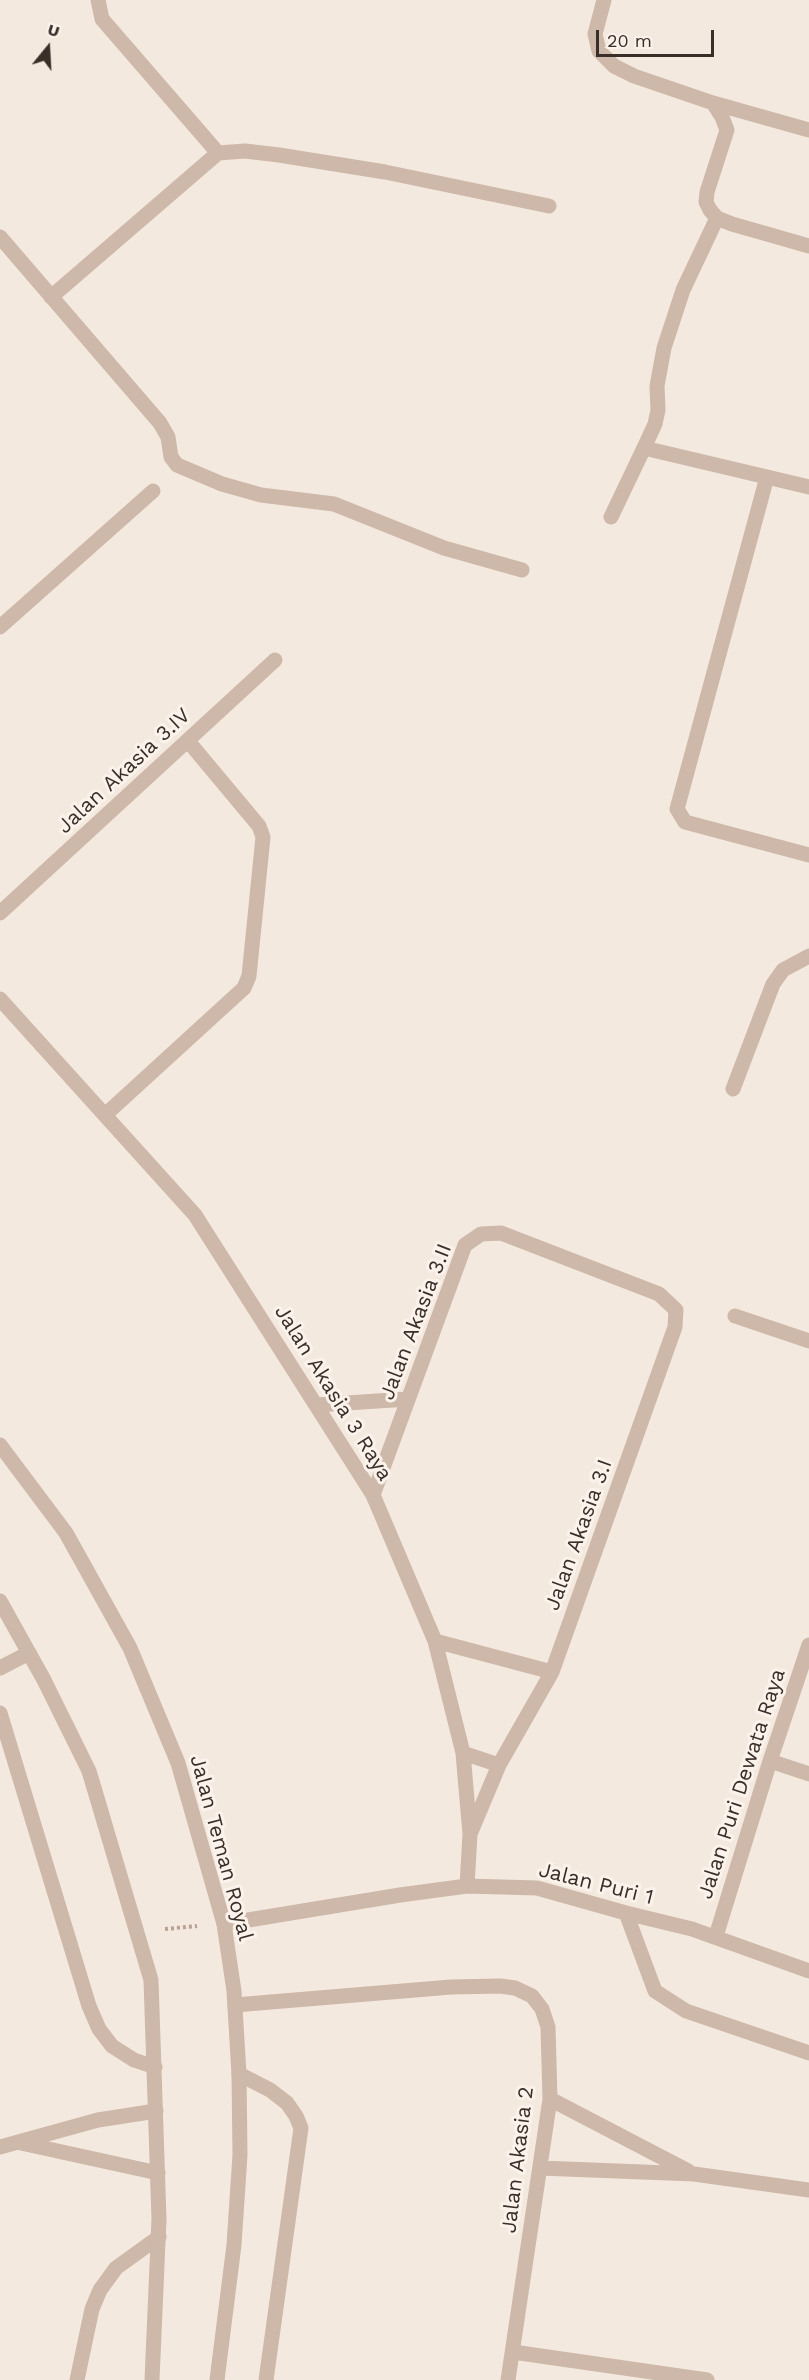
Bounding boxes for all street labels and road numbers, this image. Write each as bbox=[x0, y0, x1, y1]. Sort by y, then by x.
street label: Jalan Akasia 3.IV bbox=[52, 703, 196, 839]
street label: Jalan Akasia 3.II bbox=[375, 1240, 457, 1404]
street label: Jalan Akasia 3 Raya bbox=[269, 1301, 397, 1485]
street label: Jalan Akasia 3.I bbox=[540, 1456, 618, 1614]
street label: Jalan Puri Dewata Raya bbox=[693, 1666, 791, 1902]
street label: Jalan Teman Royal bbox=[184, 1752, 258, 1944]
street label: Jalan Puri 1 bbox=[536, 1858, 656, 1910]
street label: Jalan Akasia 2 bbox=[497, 2085, 539, 2235]

